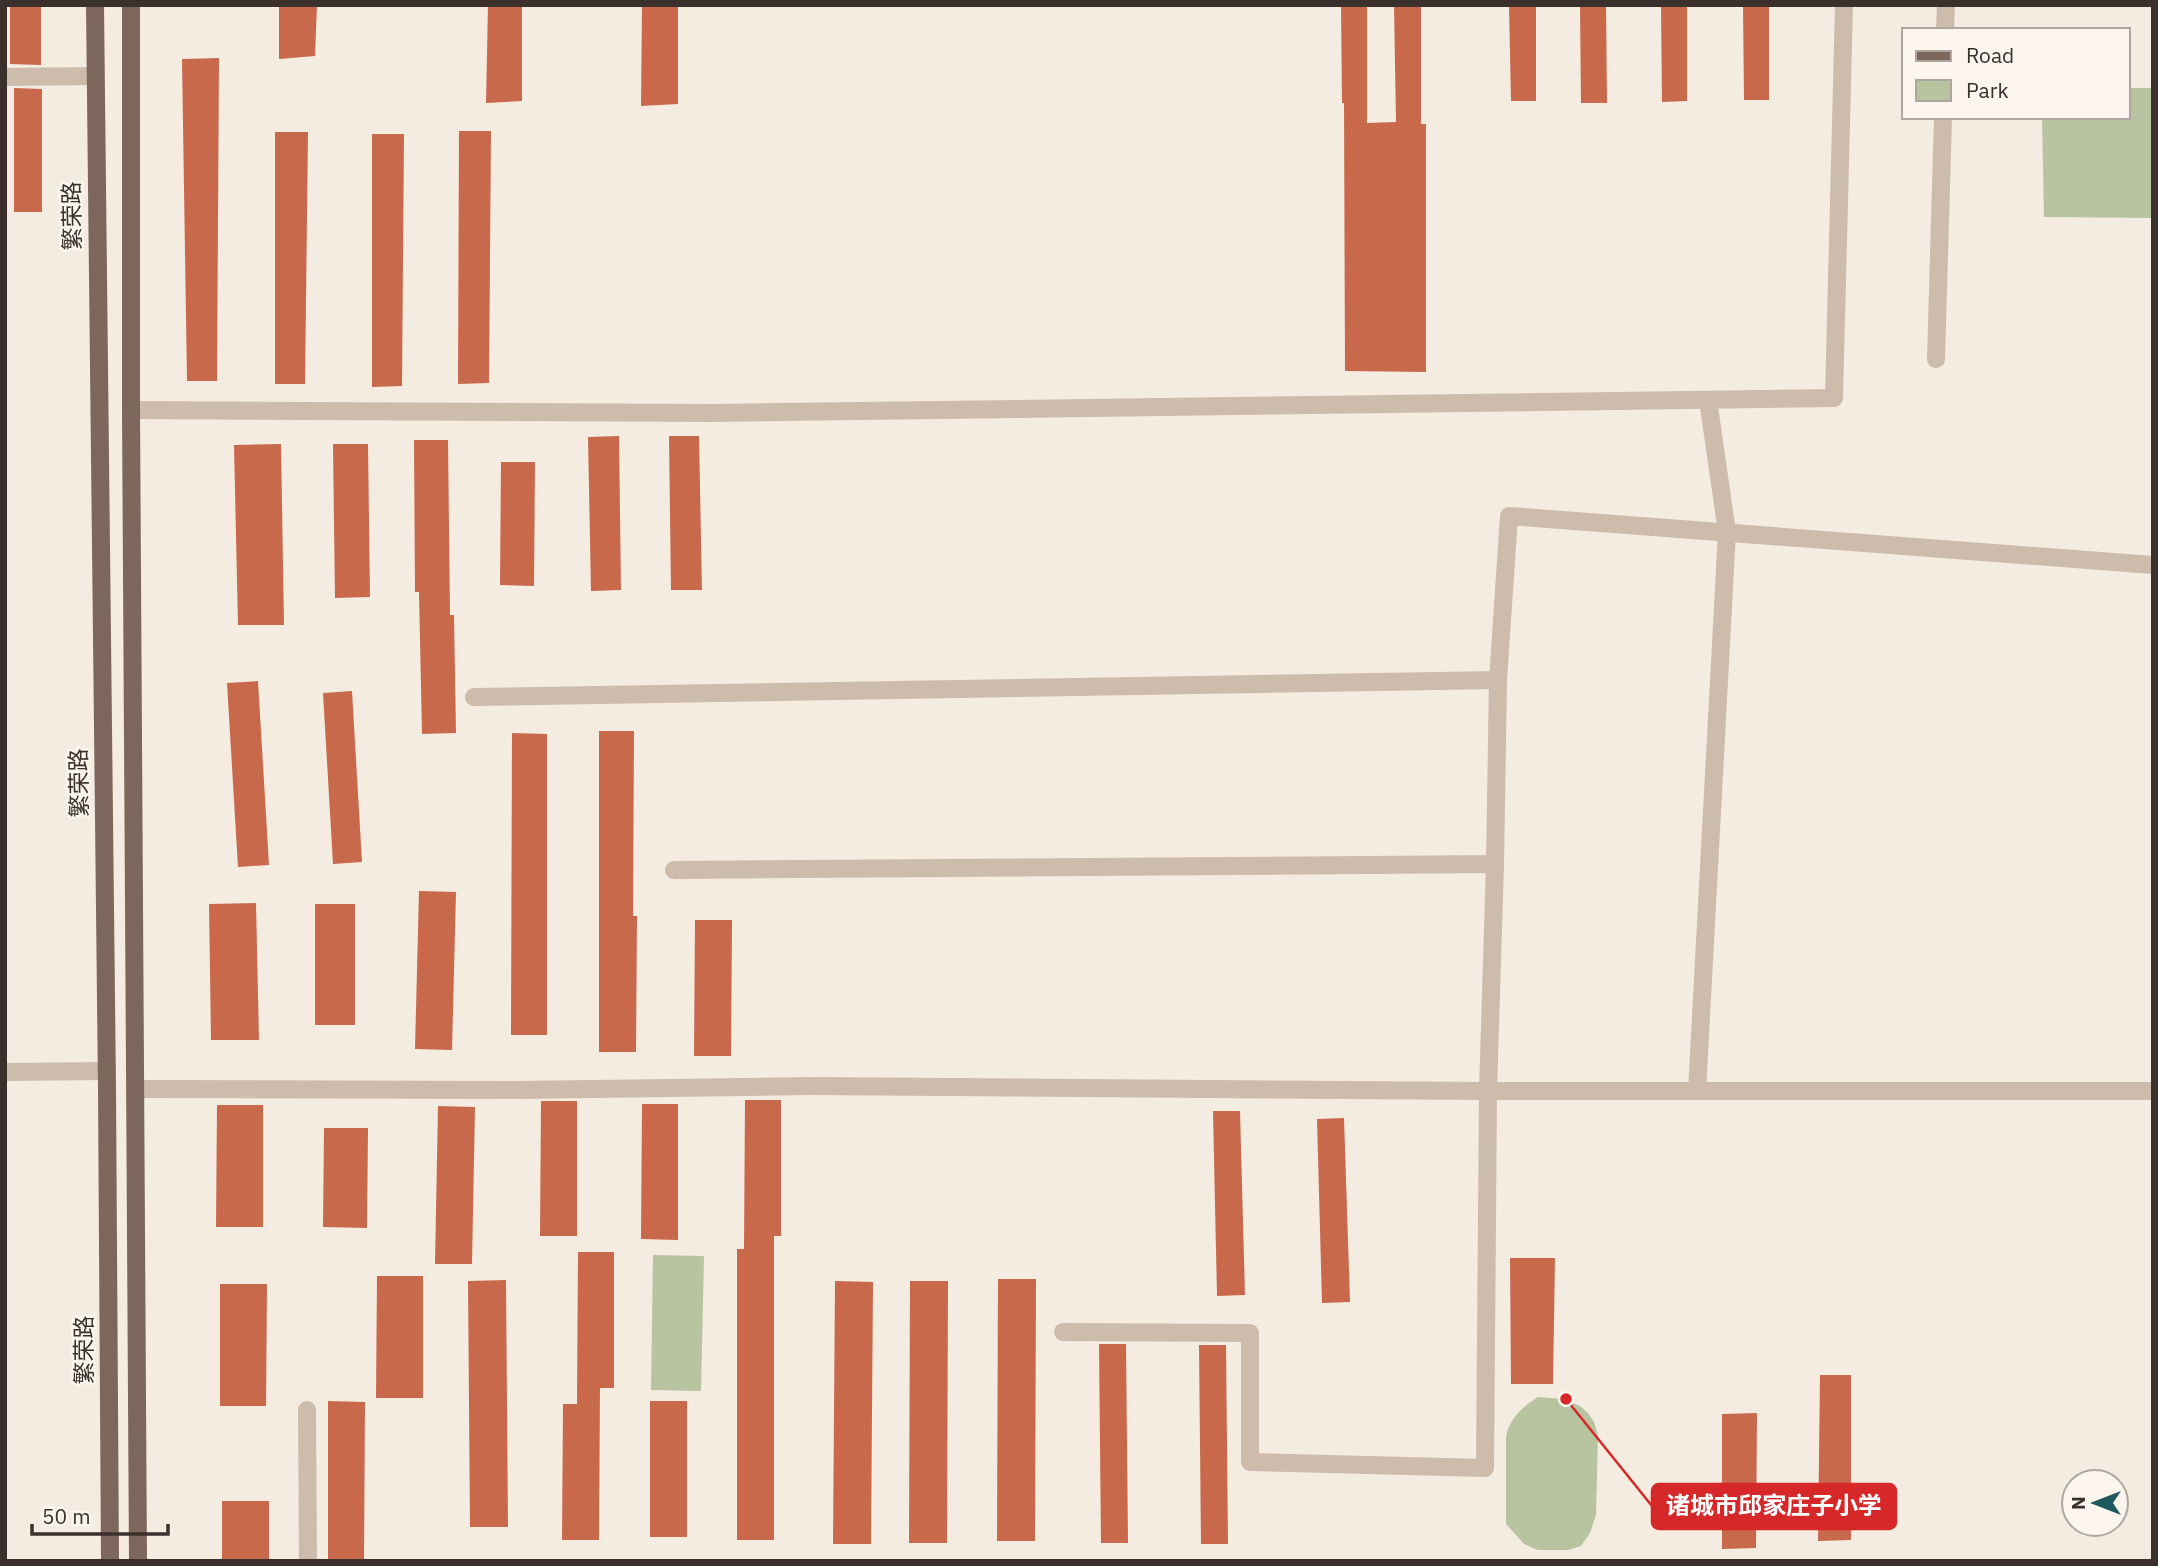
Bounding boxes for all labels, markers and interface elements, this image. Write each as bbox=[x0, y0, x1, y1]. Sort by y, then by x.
legend bbox=[1902, 28, 2130, 119]
text: Road bbox=[1966, 41, 2014, 69]
text: Park bbox=[1966, 76, 2009, 104]
street label: 繁荣路 bbox=[55, 181, 87, 251]
street label: 繁荣路 bbox=[62, 748, 94, 818]
street label: 繁荣路 bbox=[68, 1316, 98, 1385]
north arrow bbox=[2060, 1468, 2130, 1538]
callout: 诸城市邱家庄子小学 bbox=[1652, 1484, 1896, 1529]
text: 诸城市邱家庄子小学 bbox=[1666, 1489, 1882, 1521]
scale bar bbox=[32, 1492, 168, 1536]
text: N bbox=[2066, 1496, 2090, 1510]
text: 50 m bbox=[42, 1502, 91, 1530]

